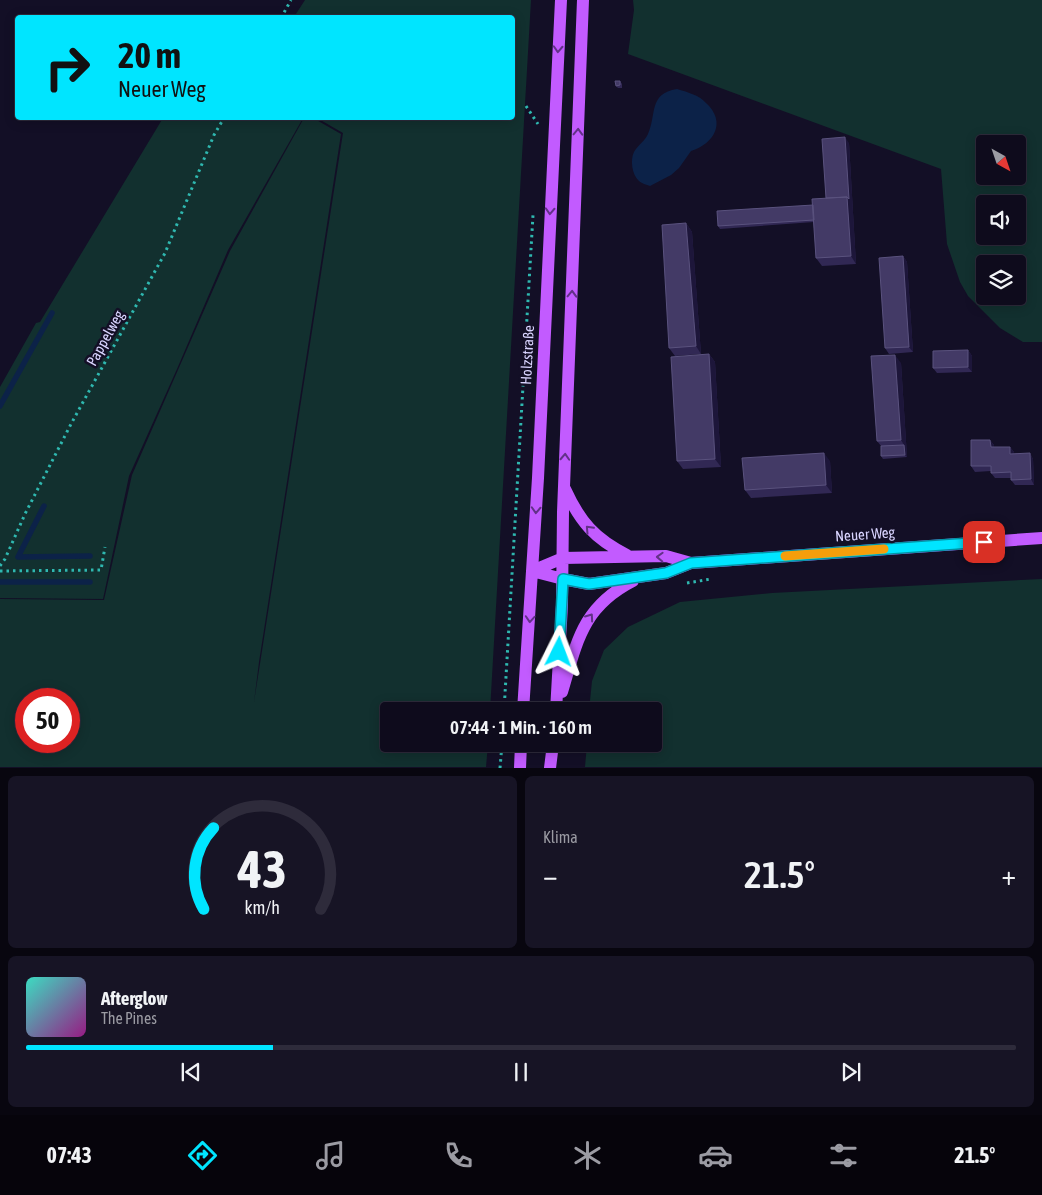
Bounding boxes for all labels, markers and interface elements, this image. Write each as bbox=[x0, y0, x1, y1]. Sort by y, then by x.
icon: right bbox=[35, 35, 100, 100]
text: 20 m bbox=[118, 35, 181, 75]
one-way arrow bbox=[553, 45, 564, 53]
text: Neuer Weg bbox=[118, 76, 206, 102]
one-way arrow bbox=[573, 128, 583, 136]
north arrow bbox=[976, 135, 1026, 185]
map controls bbox=[976, 135, 1026, 305]
button: sound bbox=[976, 195, 1026, 245]
one-way arrow bbox=[544, 207, 555, 215]
button: layers bbox=[976, 255, 1026, 305]
one-way arrow bbox=[567, 290, 577, 298]
street label: Pappelweg bbox=[83, 307, 127, 369]
street label: Holzstraße bbox=[517, 325, 537, 385]
one-way arrow bbox=[560, 453, 571, 461]
one-way arrow bbox=[530, 506, 541, 514]
pin bbox=[963, 521, 1005, 563]
street label: Neuer Weg bbox=[835, 523, 896, 545]
one-way arrow bbox=[586, 525, 595, 534]
icon: arrive bbox=[970, 528, 998, 556]
one-way arrow bbox=[656, 551, 664, 562]
one-way arrow bbox=[584, 613, 593, 622]
one-way arrow bbox=[524, 616, 535, 624]
position arrow bbox=[532, 625, 584, 677]
speed limit sign: 50 bbox=[15, 688, 80, 753]
text: 07:44 · 1 Min. · 160 m bbox=[450, 716, 592, 738]
text: Klima bbox=[543, 828, 578, 846]
text: 43 bbox=[237, 839, 287, 899]
text: 21.5° bbox=[744, 853, 815, 896]
text: − bbox=[543, 859, 558, 891]
text: + bbox=[1001, 859, 1016, 891]
text: km/h bbox=[245, 897, 280, 918]
text: Afterglow bbox=[101, 987, 168, 1009]
text: The Pines bbox=[101, 1009, 157, 1027]
icon: previous bbox=[177, 1058, 205, 1086]
icon: pause bbox=[507, 1058, 535, 1086]
icon: next bbox=[837, 1058, 865, 1086]
icon: directions bbox=[185, 1138, 220, 1173]
icon: music bbox=[313, 1138, 348, 1173]
icon: phone bbox=[441, 1138, 476, 1173]
icon: climate bbox=[570, 1138, 605, 1173]
icon: car bbox=[698, 1138, 733, 1173]
icon: filters bbox=[826, 1138, 861, 1173]
text: 07:43 bbox=[47, 1142, 92, 1168]
text: 21.5° bbox=[954, 1142, 995, 1168]

